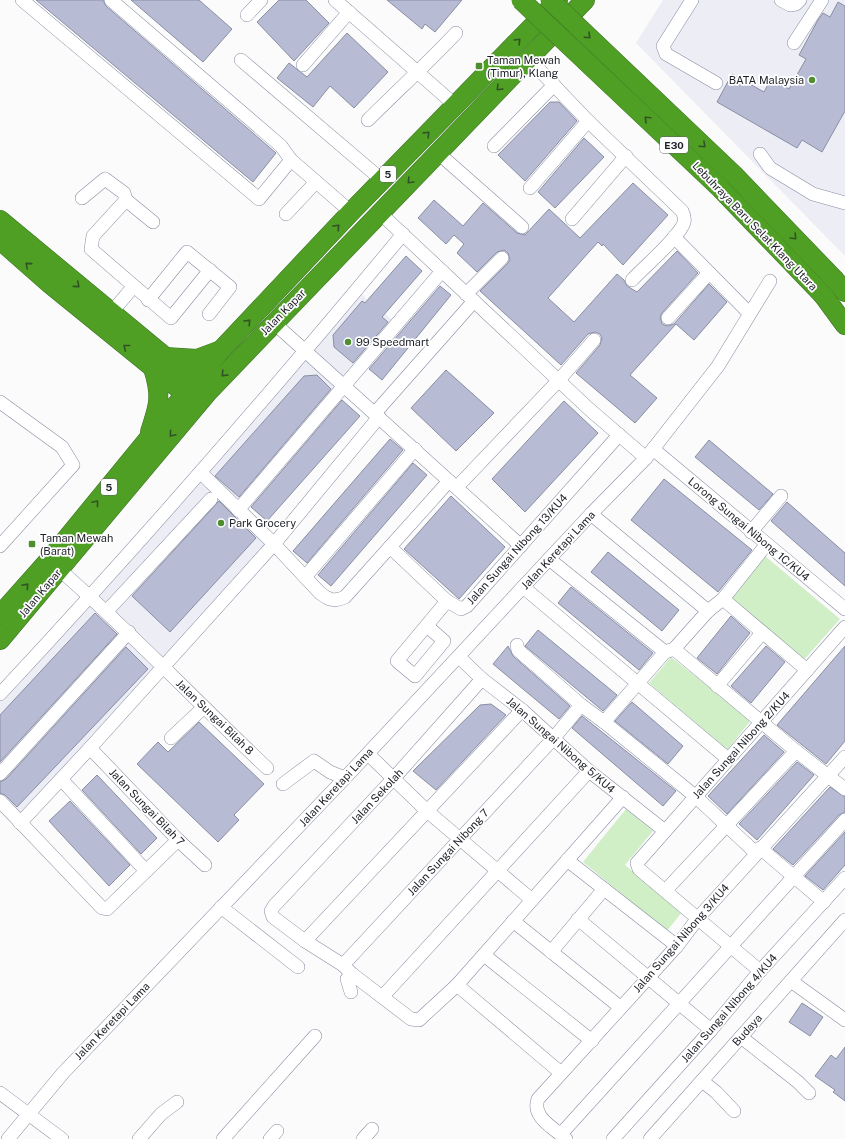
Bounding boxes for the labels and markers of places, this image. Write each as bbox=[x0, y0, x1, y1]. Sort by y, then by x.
place label: Taman Mewah (Timur), Klang bbox=[487, 54, 560, 79]
marker: Taman Mewah (Timur), Klang bbox=[474, 61, 484, 71]
place label: BATA Malaysia bbox=[729, 74, 804, 86]
marker: BATA Malaysia bbox=[807, 75, 817, 85]
place label: 99 Speedmart bbox=[356, 336, 429, 348]
marker: 99 Speedmart bbox=[343, 337, 353, 347]
place label: Park Grocery bbox=[229, 517, 296, 529]
marker: Park Grocery bbox=[216, 518, 226, 528]
place label: Taman Mewah (Barat) bbox=[40, 532, 113, 557]
marker: Taman Mewah (Barat) bbox=[27, 539, 37, 549]

